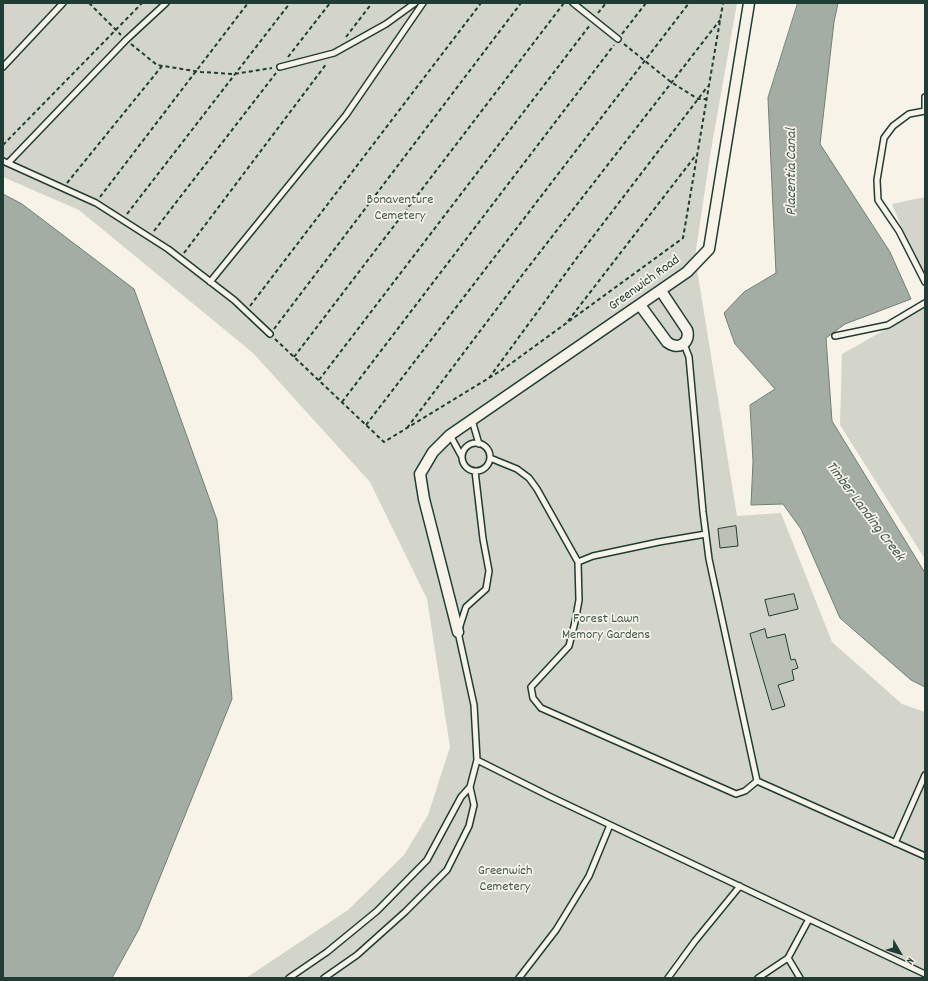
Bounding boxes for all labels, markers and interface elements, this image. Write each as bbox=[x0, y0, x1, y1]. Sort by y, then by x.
water label: Placentia Canal bbox=[784, 128, 802, 216]
park label: Bonaventure Cemetery bbox=[367, 193, 433, 226]
street label: Greenwich Road bbox=[606, 253, 684, 315]
water label: Timber Landing Creek bbox=[821, 459, 907, 565]
park label: Forest Lawn Memory Gardens bbox=[562, 612, 650, 644]
park label: Greenwich Cemetery bbox=[478, 864, 532, 896]
north arrow bbox=[880, 933, 920, 973]
text: N bbox=[901, 953, 917, 967]

